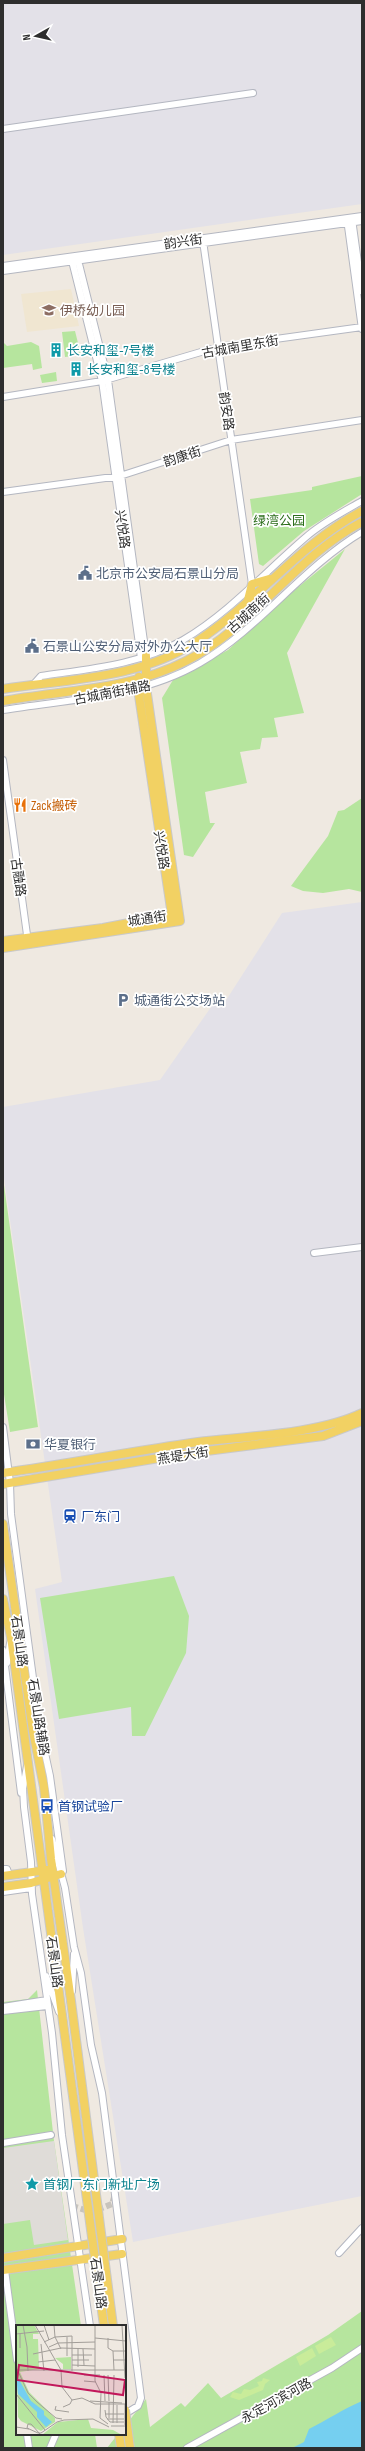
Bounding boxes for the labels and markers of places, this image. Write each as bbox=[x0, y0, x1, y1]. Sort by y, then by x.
school or university icon: 伊桥幼儿园 bbox=[41, 302, 57, 318]
place label: 伊桥幼儿园 bbox=[60, 303, 125, 319]
building icon: 长安和玺-7号楼 bbox=[48, 342, 64, 358]
place label: 长安和玺-7号楼 bbox=[67, 343, 154, 359]
building icon: 长安和玺-8号楼 bbox=[68, 361, 84, 377]
place label: 长安和玺-8号楼 bbox=[87, 362, 175, 378]
public building icon: 北京市公安局石景山分局 bbox=[77, 565, 93, 581]
place label: 北京市公安局石景山分局 bbox=[96, 566, 239, 582]
public building icon: 石景山公安分局对外办公大厅 bbox=[24, 638, 40, 654]
place label: 石景山公安分局对外办公大厅 bbox=[43, 639, 212, 655]
restaurant icon: Zack搬砖 bbox=[12, 797, 28, 813]
place label: Zack搬砖 bbox=[31, 798, 77, 814]
parking icon: 城通街公交场站 bbox=[115, 992, 131, 1008]
place label: 城通街公交场站 bbox=[134, 993, 225, 1009]
bank icon: 华夏银行 bbox=[25, 1436, 41, 1452]
place label: 华夏银行 bbox=[44, 1437, 96, 1453]
station icon: 厂东门 bbox=[62, 1508, 78, 1524]
place label: 厂东门 bbox=[81, 1509, 120, 1525]
bus stop icon: 首钢试验厂 bbox=[39, 1798, 55, 1814]
place label: 首钢试验厂 bbox=[58, 1799, 123, 1815]
place icon: 首钢厂东门新址广场 bbox=[24, 2176, 40, 2192]
place label: 首钢厂东门新址广场 bbox=[43, 2177, 160, 2193]

